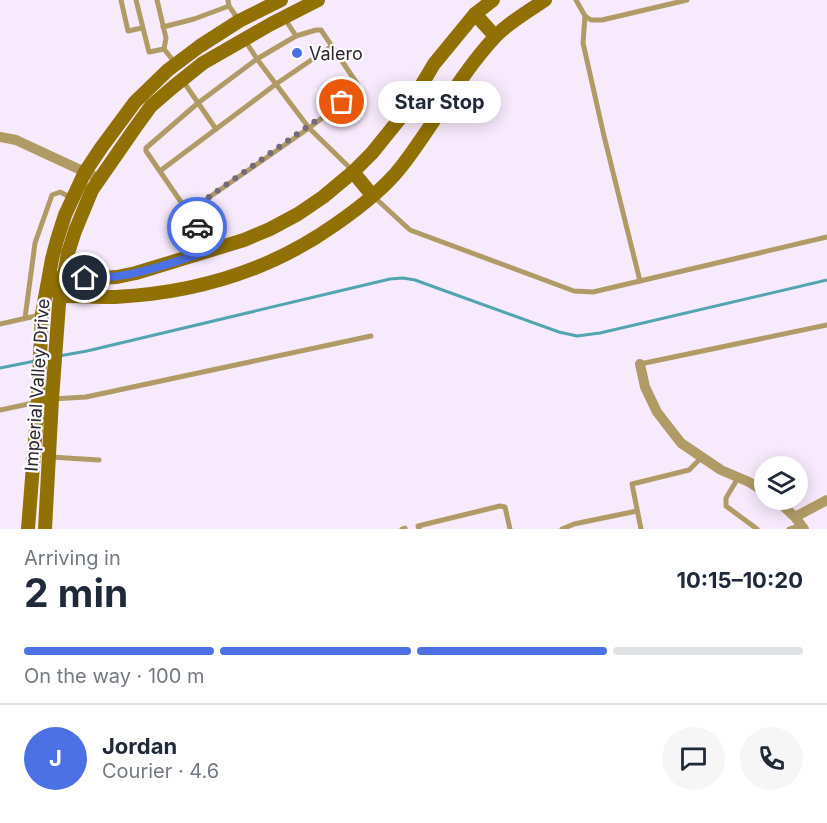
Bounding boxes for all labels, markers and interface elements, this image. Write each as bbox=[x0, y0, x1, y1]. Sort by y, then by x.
place label: Valero bbox=[309, 43, 363, 64]
marker: Valero bbox=[290, 46, 304, 60]
pin bbox=[316, 76, 367, 127]
callout: Star Stop bbox=[378, 81, 501, 123]
icon: bag bbox=[325, 85, 358, 118]
text: Star Stop bbox=[394, 90, 485, 114]
courier bbox=[167, 197, 227, 257]
icon: car bbox=[181, 211, 214, 244]
pin bbox=[59, 252, 110, 303]
icon: home bbox=[68, 261, 101, 294]
street label: Imperial Valley Drive bbox=[20, 298, 54, 472]
map controls bbox=[754, 456, 808, 510]
button: layers bbox=[754, 456, 808, 510]
text: Arriving in bbox=[24, 546, 121, 570]
text: 10:15–10:20 bbox=[676, 567, 803, 593]
text: 2 min bbox=[24, 569, 128, 616]
text: On the way · 100 m bbox=[24, 664, 204, 688]
button: chat bbox=[662, 727, 725, 790]
button: phone bbox=[740, 727, 803, 790]
text: Jordan bbox=[102, 733, 177, 759]
text: J bbox=[49, 745, 62, 771]
text: Courier · 4.6 bbox=[102, 759, 219, 783]

